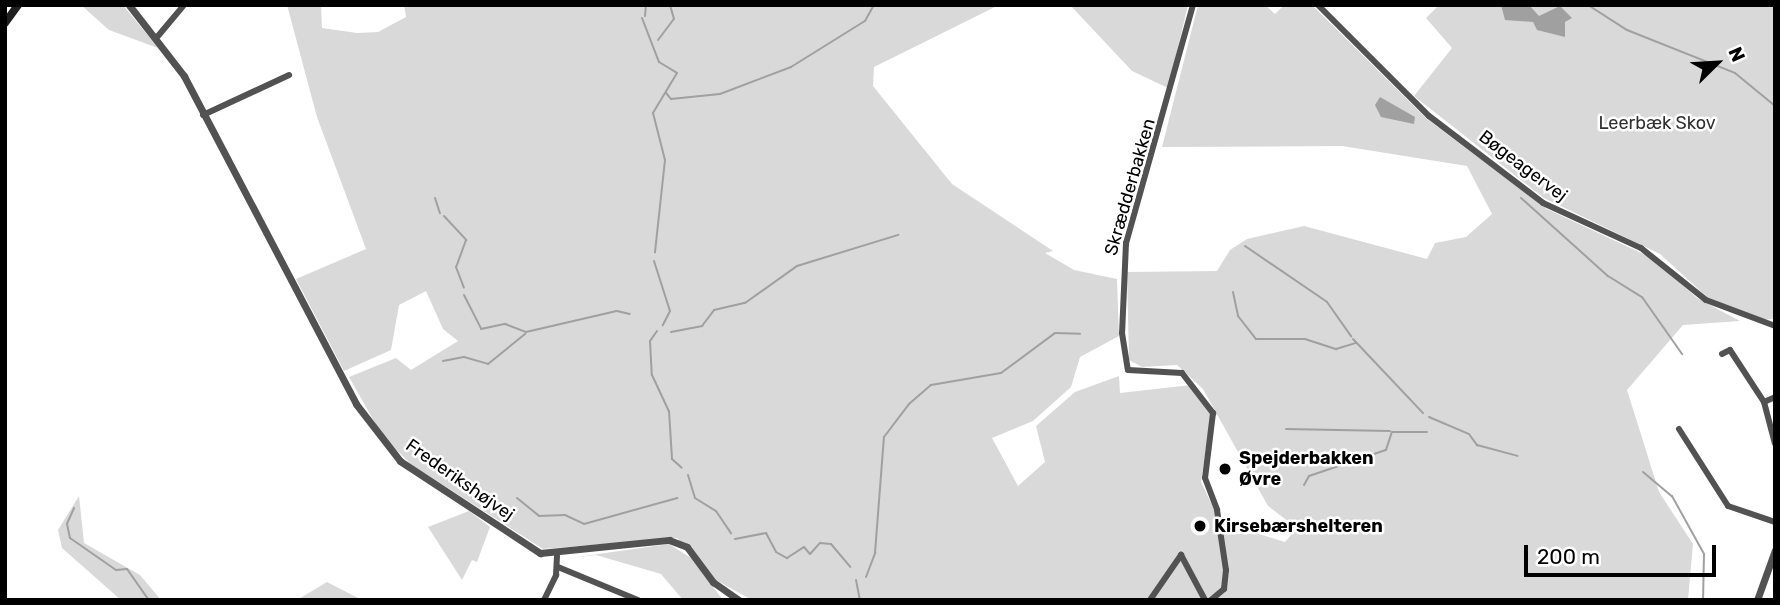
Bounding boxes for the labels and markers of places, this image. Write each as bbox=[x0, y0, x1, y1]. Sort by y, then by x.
place label: Spejderbakken Øvre bbox=[1239, 448, 1374, 490]
marker: Spejderbakken Øvre bbox=[1217, 461, 1233, 477]
place label: Kirsebærshelteren bbox=[1214, 515, 1383, 537]
marker: Kirsebærshelteren bbox=[1192, 518, 1208, 534]

